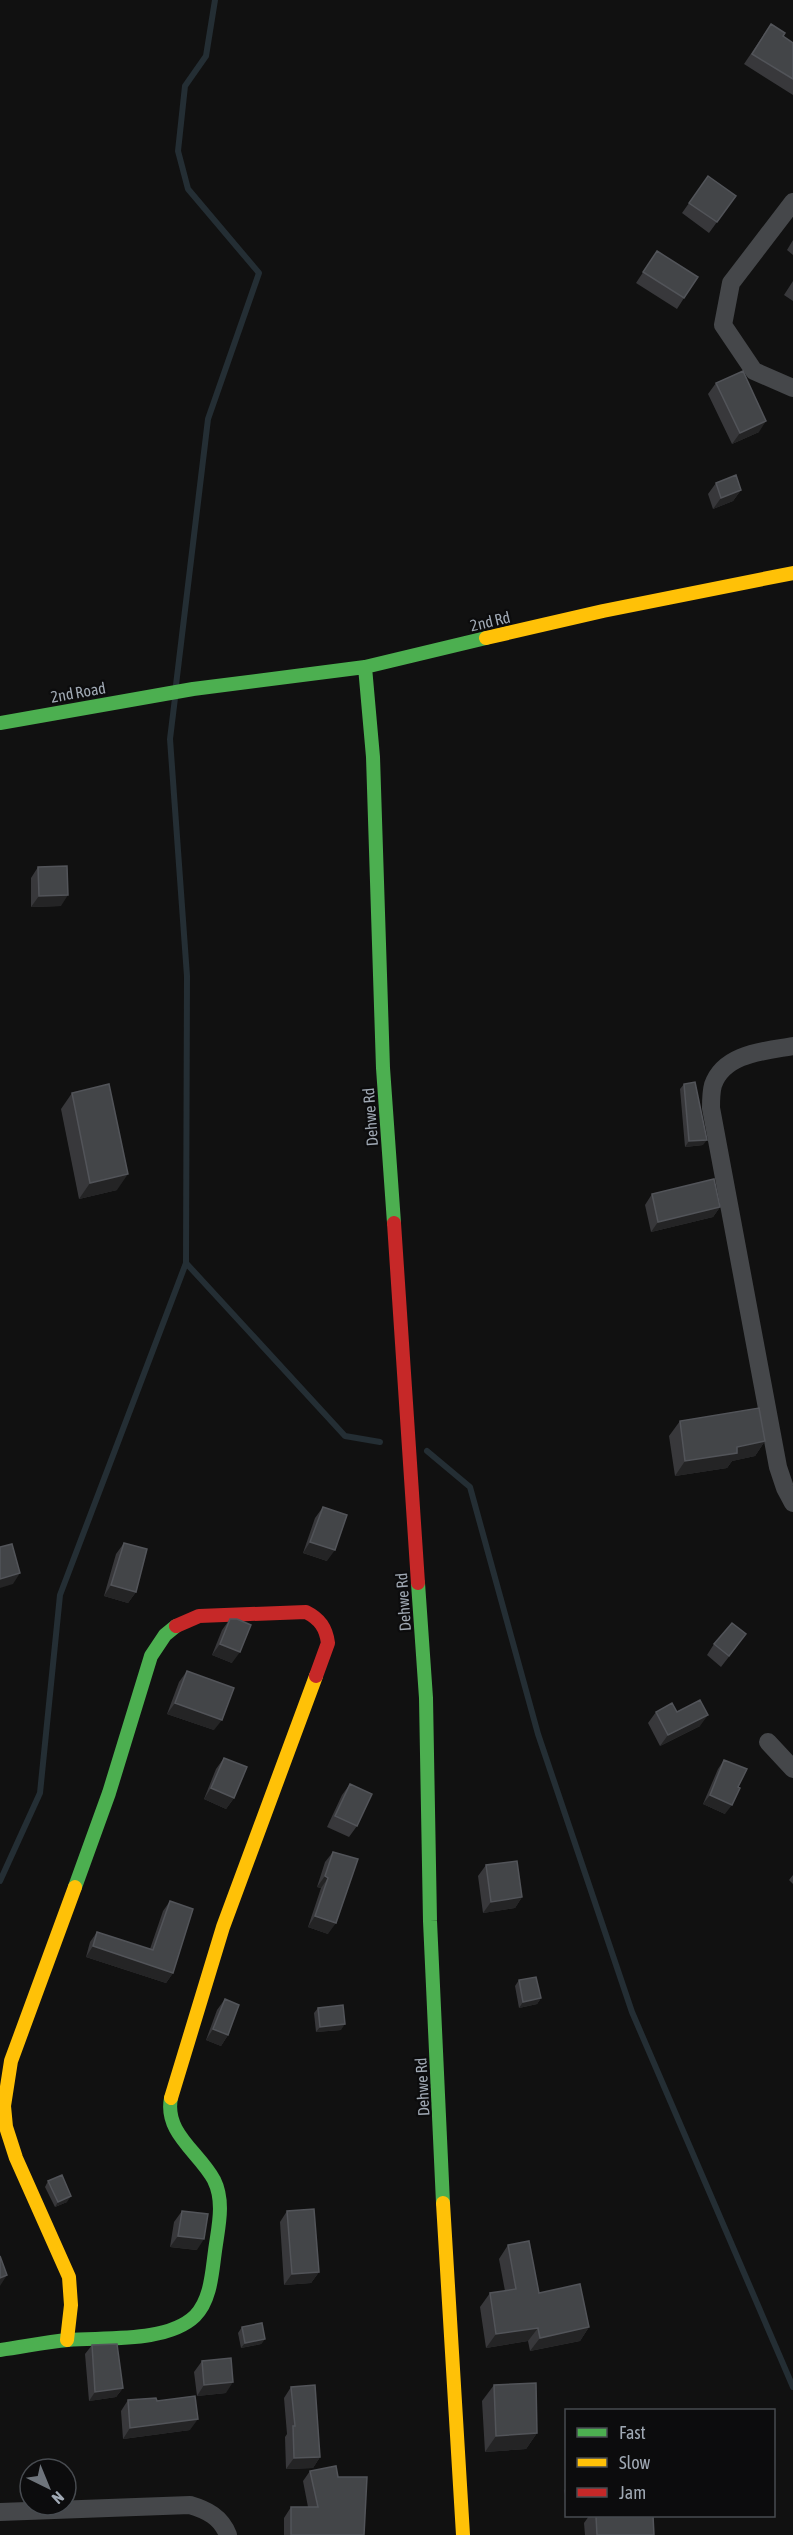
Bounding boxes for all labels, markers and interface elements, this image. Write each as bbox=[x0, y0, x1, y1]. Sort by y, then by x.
street label: 2nd Rd bbox=[468, 608, 512, 634]
street label: 2nd Road bbox=[49, 678, 107, 706]
street label: Dehwe Rd bbox=[359, 1087, 381, 1147]
street label: Dehwe Rd bbox=[392, 1572, 414, 1632]
street label: Dehwe Rd bbox=[411, 2057, 433, 2117]
legend bbox=[565, 2409, 775, 2517]
text: Fast bbox=[619, 2422, 646, 2443]
text: Slow bbox=[619, 2452, 650, 2473]
north arrow bbox=[18, 2457, 78, 2517]
text: Jam bbox=[619, 2482, 646, 2503]
text: N bbox=[49, 2488, 68, 2508]

